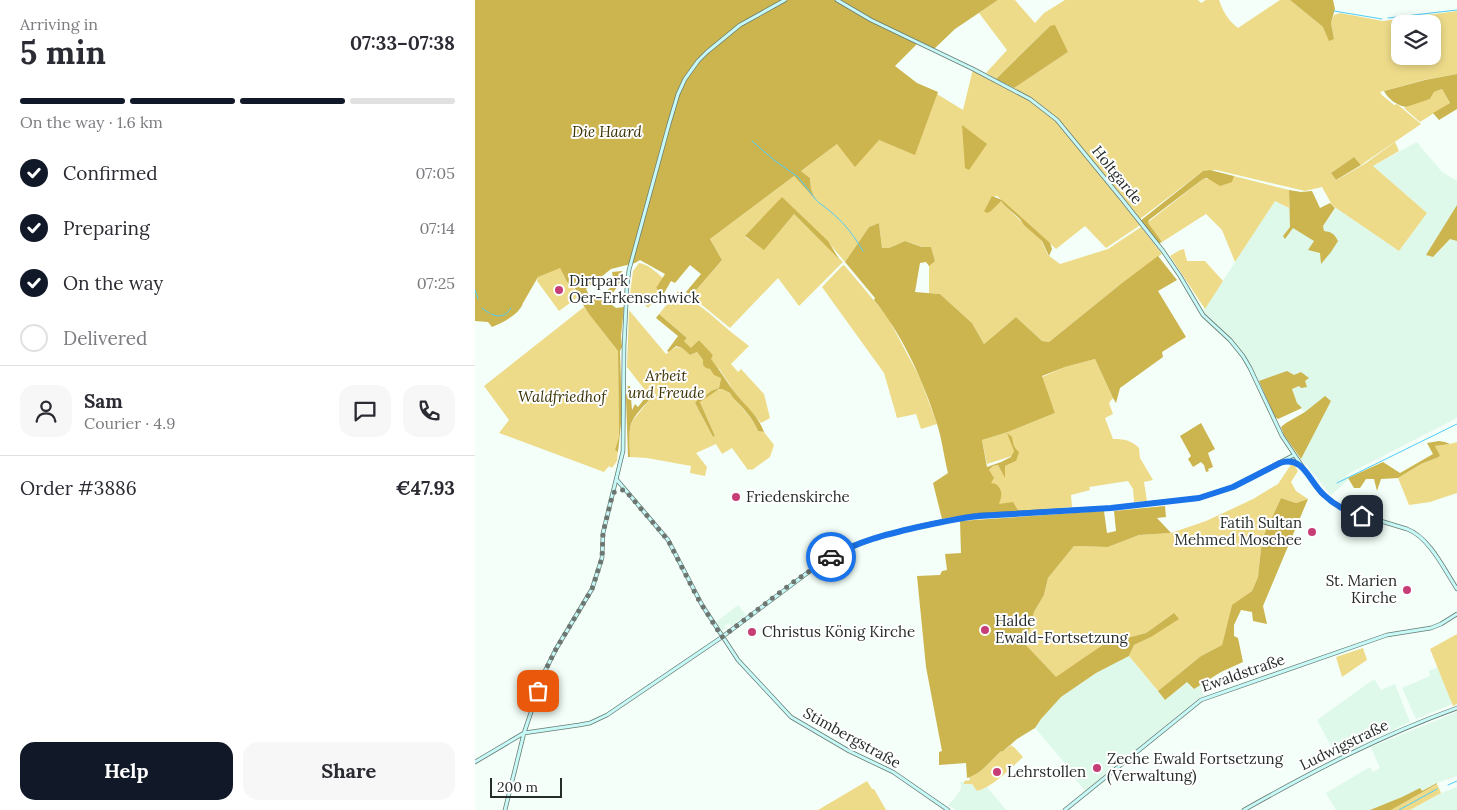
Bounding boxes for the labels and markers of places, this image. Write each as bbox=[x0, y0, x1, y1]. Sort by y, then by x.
place label: Dirtpark Oer-Erkenschwick bbox=[569, 271, 700, 307]
marker: Dirtpark Oer-Erkenschwick bbox=[553, 284, 565, 296]
place label: Friedenskirche bbox=[746, 487, 850, 506]
marker: Friedenskirche bbox=[730, 491, 742, 503]
pin bbox=[1341, 495, 1383, 537]
place label: Fatih Sultan Mehmed Moschee bbox=[1174, 513, 1302, 549]
marker: Fatih Sultan Mehmed Moschee bbox=[1306, 526, 1318, 538]
place label: St. Marien Kirche bbox=[1326, 571, 1397, 607]
marker: St. Marien Kirche bbox=[1401, 584, 1413, 596]
place label: Halde Ewald-Fortsetzung bbox=[995, 611, 1129, 647]
place label: Christus König Kirche bbox=[762, 622, 915, 641]
marker: Halde Ewald-Fortsetzung bbox=[979, 624, 991, 636]
marker: Christus König Kirche bbox=[746, 626, 758, 638]
pin bbox=[517, 670, 559, 712]
place label: Zeche Ewald Fortsetzung (Verwaltung) bbox=[1107, 749, 1284, 786]
place label: Lehrstollen bbox=[1007, 762, 1086, 781]
marker: Zeche Ewald Fortsetzung (Verwaltung) bbox=[1091, 762, 1103, 774]
marker: Lehrstollen bbox=[991, 766, 1003, 778]

